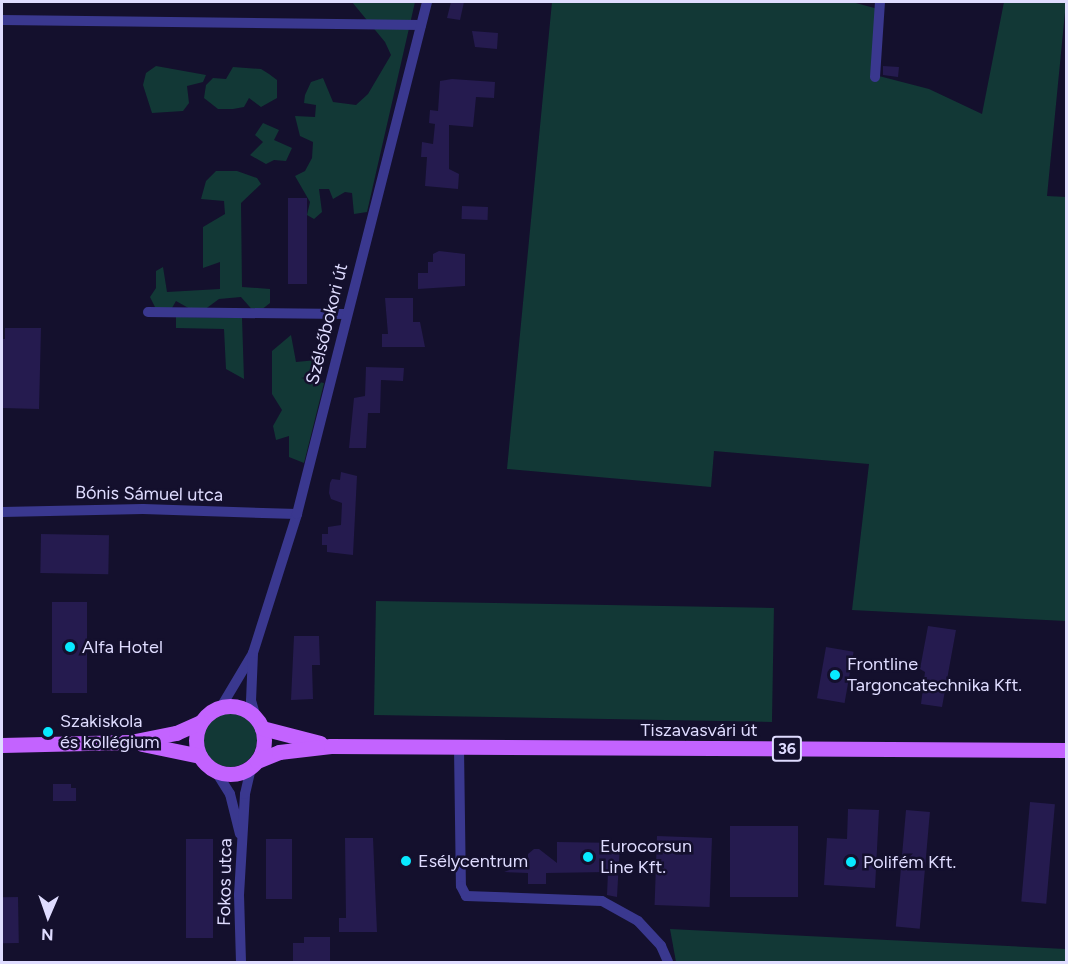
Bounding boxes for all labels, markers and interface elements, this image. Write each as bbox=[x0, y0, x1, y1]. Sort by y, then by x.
street label: Szélsőbokori út bbox=[302, 261, 352, 387]
street label: Bónis Sámuel utca bbox=[75, 482, 223, 506]
place label: Alfa Hotel bbox=[82, 636, 163, 658]
marker: Alfa Hotel bbox=[63, 640, 77, 654]
place label: Frontline Targoncatechnika Kft. bbox=[847, 654, 1022, 696]
marker: Frontline Targoncatechnika Kft. bbox=[828, 668, 842, 682]
place label: Szakiskola és kollégium bbox=[60, 711, 160, 754]
street label: Tiszavasvári út bbox=[641, 719, 757, 741]
marker: Szakiskola és kollégium bbox=[41, 725, 55, 739]
road number: 36 bbox=[770, 736, 804, 762]
place label: Eurocorsun Line Kft. bbox=[600, 836, 692, 878]
street label: Fokos utca bbox=[213, 838, 237, 926]
place label: Esélycentrum bbox=[418, 850, 528, 872]
marker: Eurocorsun Line Kft. bbox=[581, 850, 595, 864]
place label: Polifém Kft. bbox=[863, 851, 956, 873]
marker: Esélycentrum bbox=[399, 854, 413, 868]
marker: Polifém Kft. bbox=[844, 855, 858, 869]
north arrow bbox=[18, 886, 78, 946]
text: N bbox=[41, 925, 54, 944]

